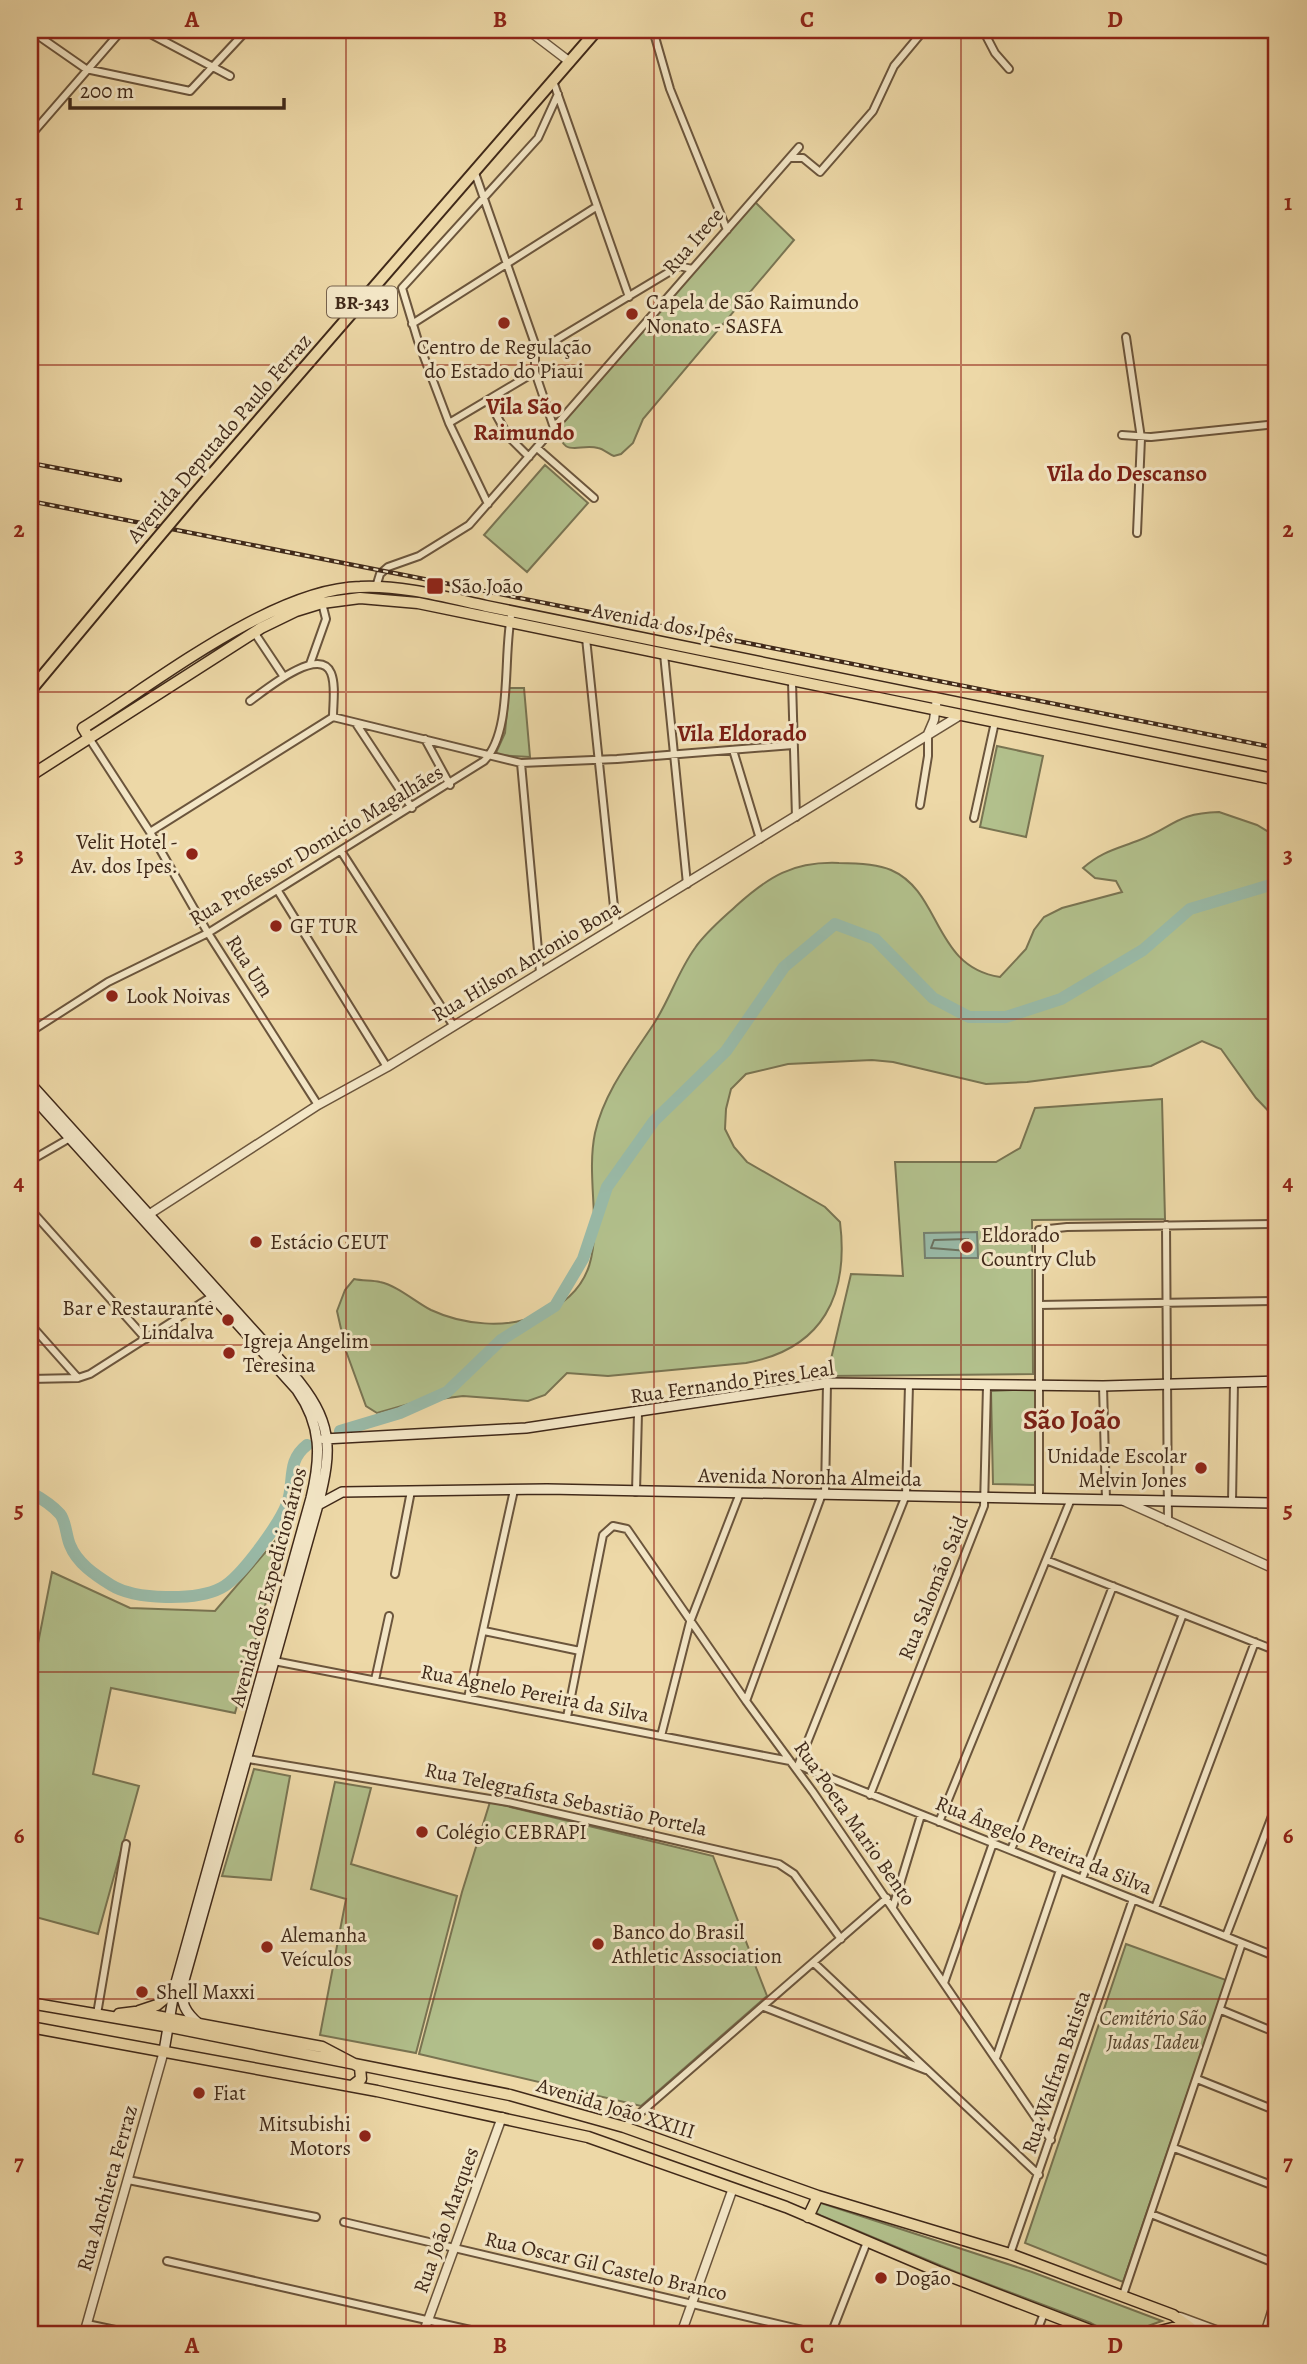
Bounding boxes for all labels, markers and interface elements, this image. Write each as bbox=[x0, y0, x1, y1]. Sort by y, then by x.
text: A bbox=[184, 4, 200, 35]
text: B bbox=[493, 4, 507, 35]
text: C bbox=[800, 4, 814, 35]
text: D bbox=[1107, 4, 1123, 35]
scale bar bbox=[70, 66, 284, 110]
text: 200 m bbox=[80, 77, 134, 105]
text: 1 bbox=[15, 187, 23, 218]
text: 1 bbox=[1284, 187, 1292, 218]
street label: Rua Irece bbox=[656, 202, 730, 280]
road number: BR-343 bbox=[327, 286, 397, 318]
place label: Capela de São Raimundo Nonato - SASFA bbox=[646, 288, 859, 340]
marker: Capela de São Raimundo Nonato - SASFA bbox=[624, 306, 640, 322]
marker: Centro de Regulação do Estado do Piaui bbox=[496, 315, 512, 331]
street label: Avenida Deputado Paulo Ferraz bbox=[120, 327, 318, 549]
place label: Centro de Regulação do Estado do Piaui bbox=[417, 333, 592, 385]
district label: Vila São Raimundo bbox=[473, 391, 575, 448]
district label: Vila do Descanso bbox=[1046, 458, 1207, 489]
text: 2 bbox=[13, 514, 25, 545]
text: 2 bbox=[1282, 514, 1294, 545]
place label: São João bbox=[451, 572, 523, 600]
marker: São João bbox=[425, 576, 445, 596]
street label: Avenida dos Ipês bbox=[589, 595, 736, 650]
district label: Vila Eldorado bbox=[676, 718, 807, 749]
street label: Rua Professor Domicio Magalhães bbox=[184, 758, 448, 932]
place label: Velit Hotel - Av. dos Ipes. bbox=[70, 828, 178, 880]
text: 3 bbox=[14, 840, 24, 871]
text: 3 bbox=[1283, 840, 1293, 871]
marker: Velit Hotel - Av. dos Ipes. bbox=[184, 846, 200, 862]
street label: Rua Hilson Antonio Bona bbox=[426, 893, 626, 1029]
place label: GF TUR bbox=[290, 912, 358, 940]
marker: GF TUR bbox=[268, 918, 284, 934]
street label: Rua Um bbox=[220, 929, 280, 1003]
place label: Look Noivas bbox=[126, 982, 230, 1010]
marker: Look Noivas bbox=[104, 988, 120, 1004]
text: 4 bbox=[14, 1167, 25, 1198]
text: 4 bbox=[1283, 1167, 1294, 1198]
place label: Eldorado Country Club bbox=[981, 1221, 1096, 1273]
place label: Estácio CEUT bbox=[270, 1228, 389, 1256]
marker: Estácio CEUT bbox=[248, 1234, 264, 1250]
marker: Eldorado Country Club bbox=[959, 1239, 975, 1255]
place label: Bar e Restaurante Lindalva bbox=[62, 1294, 214, 1346]
marker: Bar e Restaurante Lindalva bbox=[220, 1312, 236, 1328]
place label: Igreja Angelim Teresina bbox=[243, 1327, 369, 1379]
marker: Igreja Angelim Teresina bbox=[221, 1345, 237, 1361]
street label: Rua Fernando Pires Leal bbox=[628, 1354, 836, 1410]
district label: São João bbox=[1023, 1401, 1121, 1439]
place label: Unidade Escolar Melvin Jones bbox=[1047, 1442, 1187, 1494]
marker: Unidade Escolar Melvin Jones bbox=[1193, 1460, 1209, 1476]
street label: Avenida Noronha Almeida bbox=[697, 1461, 922, 1493]
street label: Avenida dos Expedicionários bbox=[222, 1464, 313, 1711]
text: 5 bbox=[14, 1494, 24, 1525]
text: 5 bbox=[1283, 1494, 1293, 1525]
street label: Rua Salomão Said bbox=[891, 1511, 975, 1664]
street label: Rua Agnelo Pereira da Silva bbox=[419, 1657, 652, 1729]
street label: Rua Poeta Mario Bento bbox=[787, 1735, 923, 1911]
street label: Rua Telegrafista Sebastião Portela bbox=[422, 1755, 710, 1843]
street label: Rua Ângelo Pereira da Silva bbox=[931, 1789, 1157, 1901]
place label: Colégio CEBRAPI bbox=[436, 1818, 587, 1846]
text: 6 bbox=[14, 1820, 25, 1851]
text: 6 bbox=[1283, 1820, 1294, 1851]
marker: Colégio CEBRAPI bbox=[414, 1824, 430, 1840]
place label: Banco do Brasil Athletic Association bbox=[611, 1918, 782, 1970]
place label: Alemanha Veículos bbox=[280, 1921, 367, 1973]
marker: Banco do Brasil Athletic Association bbox=[590, 1936, 606, 1952]
marker: Alemanha Veículos bbox=[259, 1939, 275, 1955]
place label: Shell Maxxi bbox=[156, 1978, 255, 2006]
marker: Shell Maxxi bbox=[134, 1984, 150, 2000]
street label: Rua Walfran Batista bbox=[1015, 1986, 1097, 2157]
park label: Cemitério São Judas Tadeu bbox=[1099, 2004, 1207, 2056]
street label: Avenida João XXIII bbox=[532, 2070, 699, 2145]
place label: Fiat bbox=[213, 2079, 246, 2107]
marker: Fiat bbox=[191, 2085, 207, 2101]
street label: Rua Anchieta Ferraz bbox=[70, 2102, 144, 2274]
place label: Mitsubishi Motors bbox=[259, 2110, 351, 2162]
marker: Mitsubishi Motors bbox=[357, 2128, 373, 2144]
street label: Rua João Marques bbox=[407, 2143, 485, 2297]
text: 7 bbox=[14, 2147, 24, 2178]
text: 7 bbox=[1283, 2147, 1293, 2178]
street label: Rua Oscar Gil Castelo Branco bbox=[482, 2224, 730, 2308]
place label: Dogão bbox=[895, 2264, 951, 2292]
marker: Dogão bbox=[873, 2270, 889, 2286]
text: A bbox=[184, 2330, 200, 2361]
text: B bbox=[493, 2330, 507, 2361]
text: C bbox=[800, 2330, 814, 2361]
text: D bbox=[1107, 2330, 1123, 2361]

